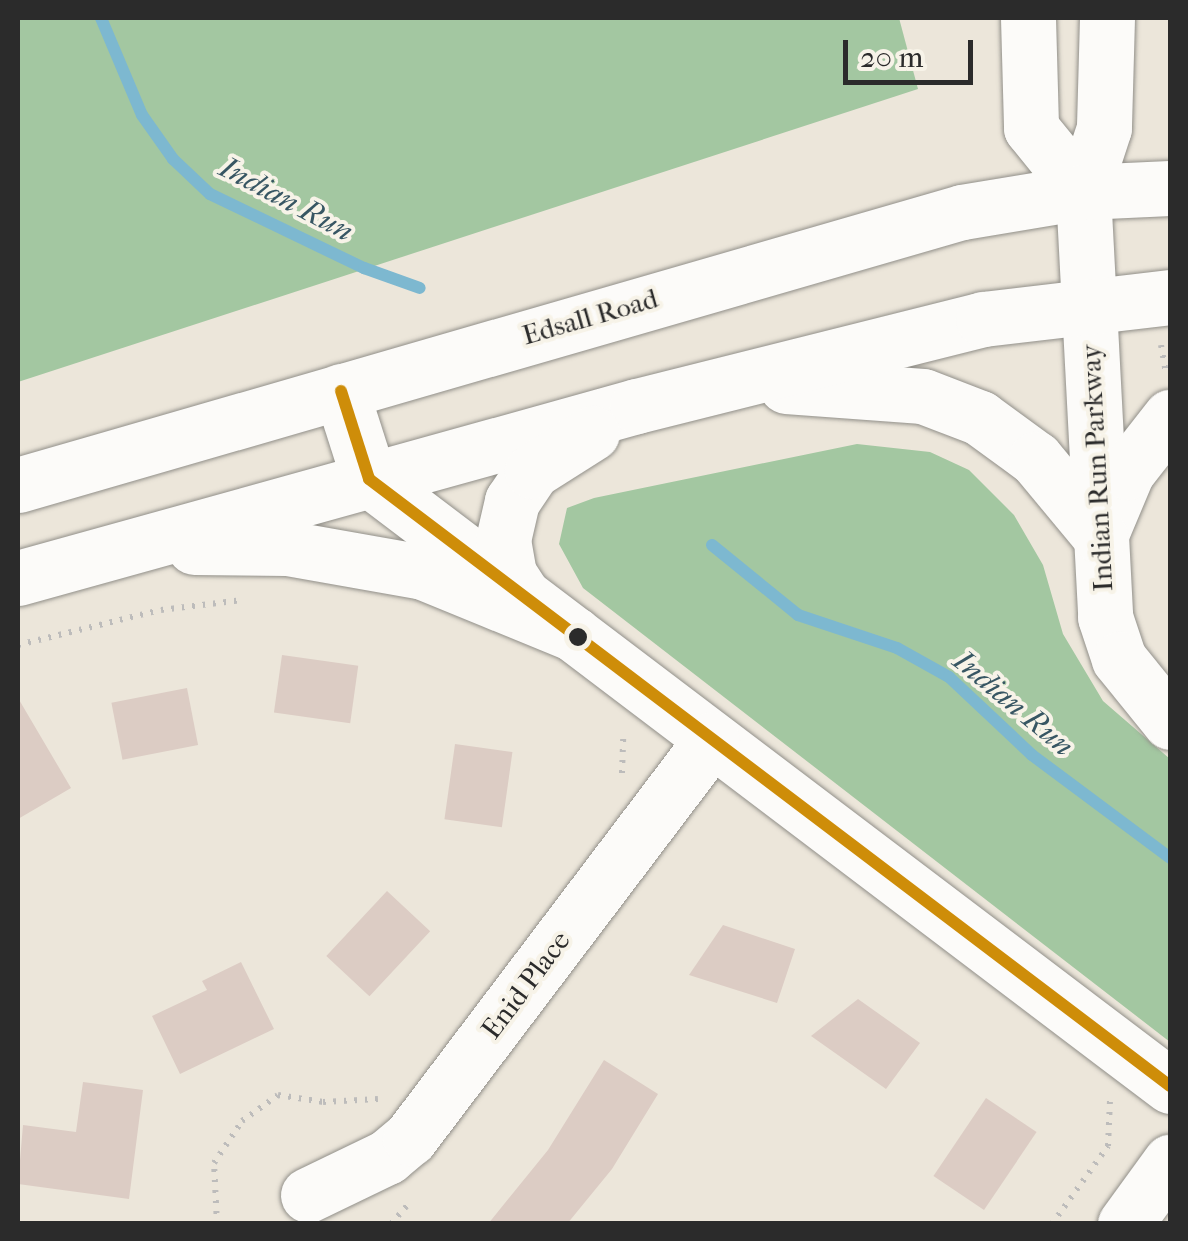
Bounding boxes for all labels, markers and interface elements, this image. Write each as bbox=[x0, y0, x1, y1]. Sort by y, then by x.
scale bar bbox=[848, 20, 978, 82]
text: 20 m bbox=[860, 40, 923, 75]
water label: Indian Run bbox=[213, 150, 359, 250]
street label: Edsall Road bbox=[518, 282, 662, 352]
street label: Indian Run Parkway bbox=[1074, 344, 1120, 592]
unlabelled marker bbox=[568, 627, 588, 647]
water label: Indian Run bbox=[946, 643, 1080, 765]
street label: Enid Place bbox=[475, 924, 577, 1046]

